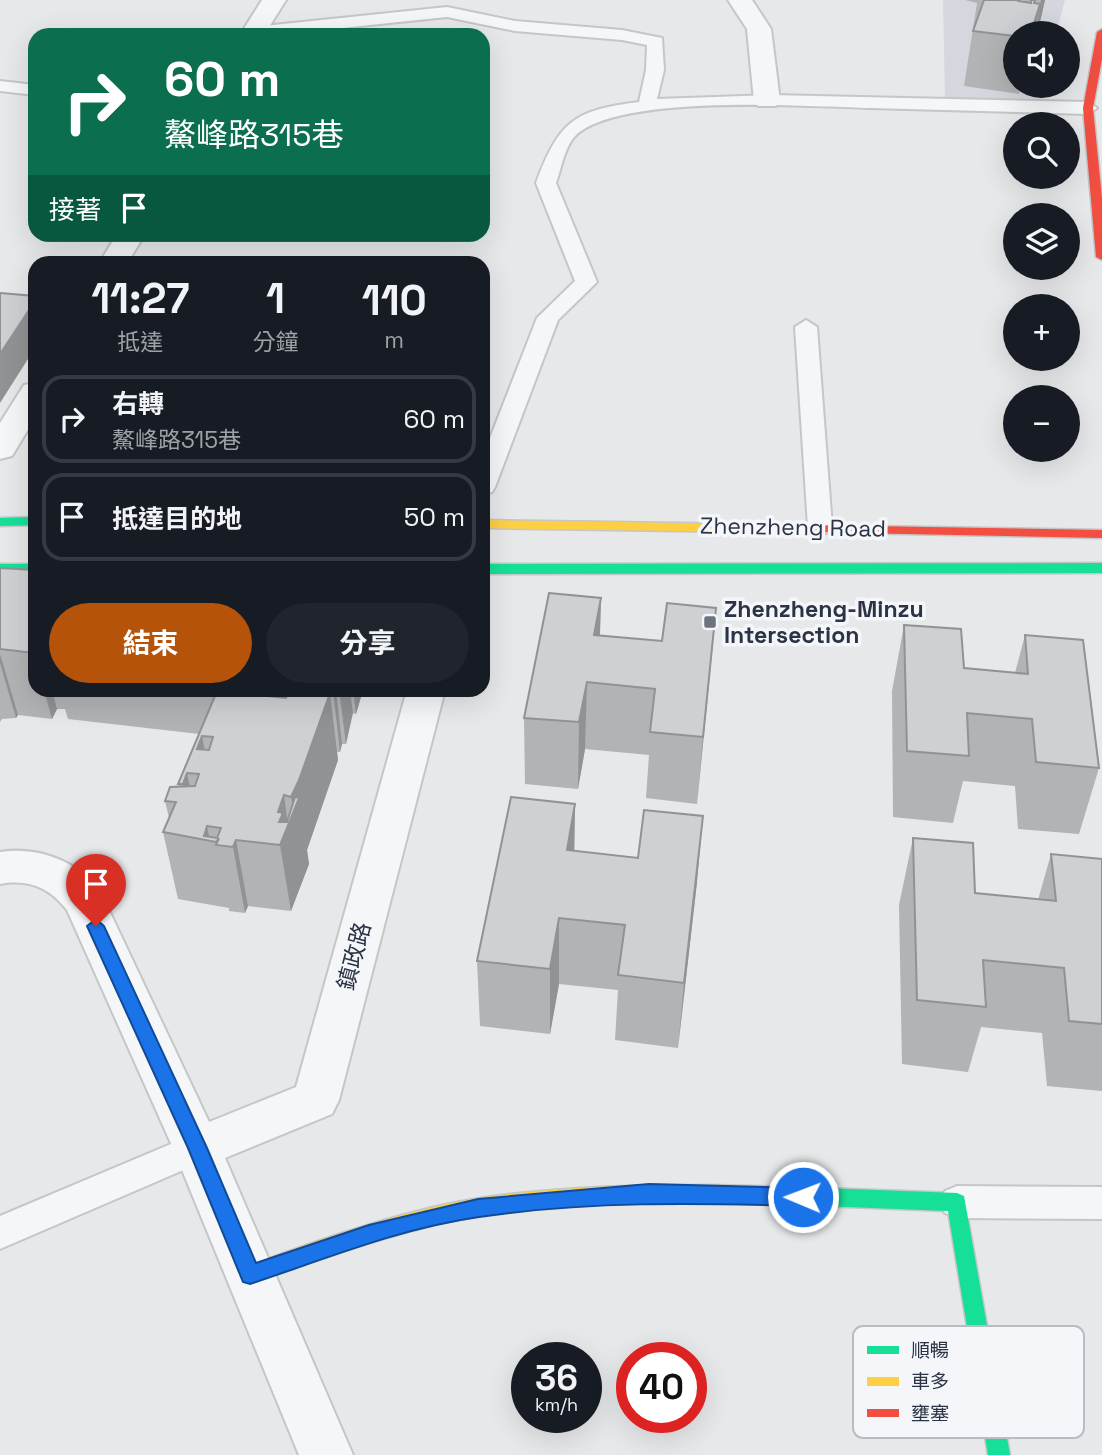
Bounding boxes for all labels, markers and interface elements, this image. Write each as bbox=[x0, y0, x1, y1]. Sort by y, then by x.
map controls bbox=[1003, 21, 1080, 462]
button: sound bbox=[1003, 21, 1080, 98]
text: 60 m bbox=[164, 48, 280, 110]
icon: right bbox=[49, 56, 140, 147]
button: search bbox=[1003, 112, 1080, 189]
text: 鰲峰路315巷 bbox=[164, 115, 343, 155]
icon: arrive bbox=[115, 189, 153, 227]
text: 接著 bbox=[49, 193, 101, 227]
button: layers bbox=[1003, 203, 1080, 280]
text: 11:27 bbox=[91, 272, 189, 325]
text: 1 bbox=[266, 272, 285, 325]
text: 110 bbox=[362, 274, 427, 327]
button: + bbox=[1003, 294, 1080, 371]
text: m bbox=[384, 325, 404, 355]
text: 抵達 bbox=[117, 327, 163, 357]
text: 分鐘 bbox=[253, 327, 299, 357]
button: − bbox=[1003, 385, 1080, 462]
text: 右轉 bbox=[112, 387, 164, 421]
icon: right bbox=[53, 400, 91, 438]
text: 60 m bbox=[403, 402, 465, 436]
text: 鰲峰路315巷 bbox=[112, 425, 241, 455]
icon: arrive bbox=[53, 498, 91, 536]
text: 50 m bbox=[404, 500, 465, 534]
text: 抵達目的地 bbox=[112, 502, 242, 536]
street label: Zhenzheng Road bbox=[700, 510, 886, 544]
place label: Zhenzheng-Minzu Intersection bbox=[724, 594, 924, 650]
button: 結束 bbox=[49, 603, 252, 683]
button: 分享 bbox=[266, 603, 469, 683]
marker: Zhenzheng-Minzu Intersection bbox=[702, 614, 718, 630]
pin bbox=[66, 854, 126, 926]
icon: arrive bbox=[77, 865, 115, 903]
street label: 鎮政路 bbox=[331, 919, 377, 993]
position arrow bbox=[766, 1160, 840, 1234]
legend bbox=[853, 1326, 1084, 1438]
text: 順暢 bbox=[911, 1338, 949, 1363]
speed limit sign: 40 bbox=[616, 1342, 707, 1433]
text: 36 bbox=[535, 1356, 578, 1400]
text: 車多 bbox=[911, 1369, 949, 1394]
text: km/h bbox=[535, 1393, 578, 1416]
text: 壅塞 bbox=[911, 1401, 949, 1426]

